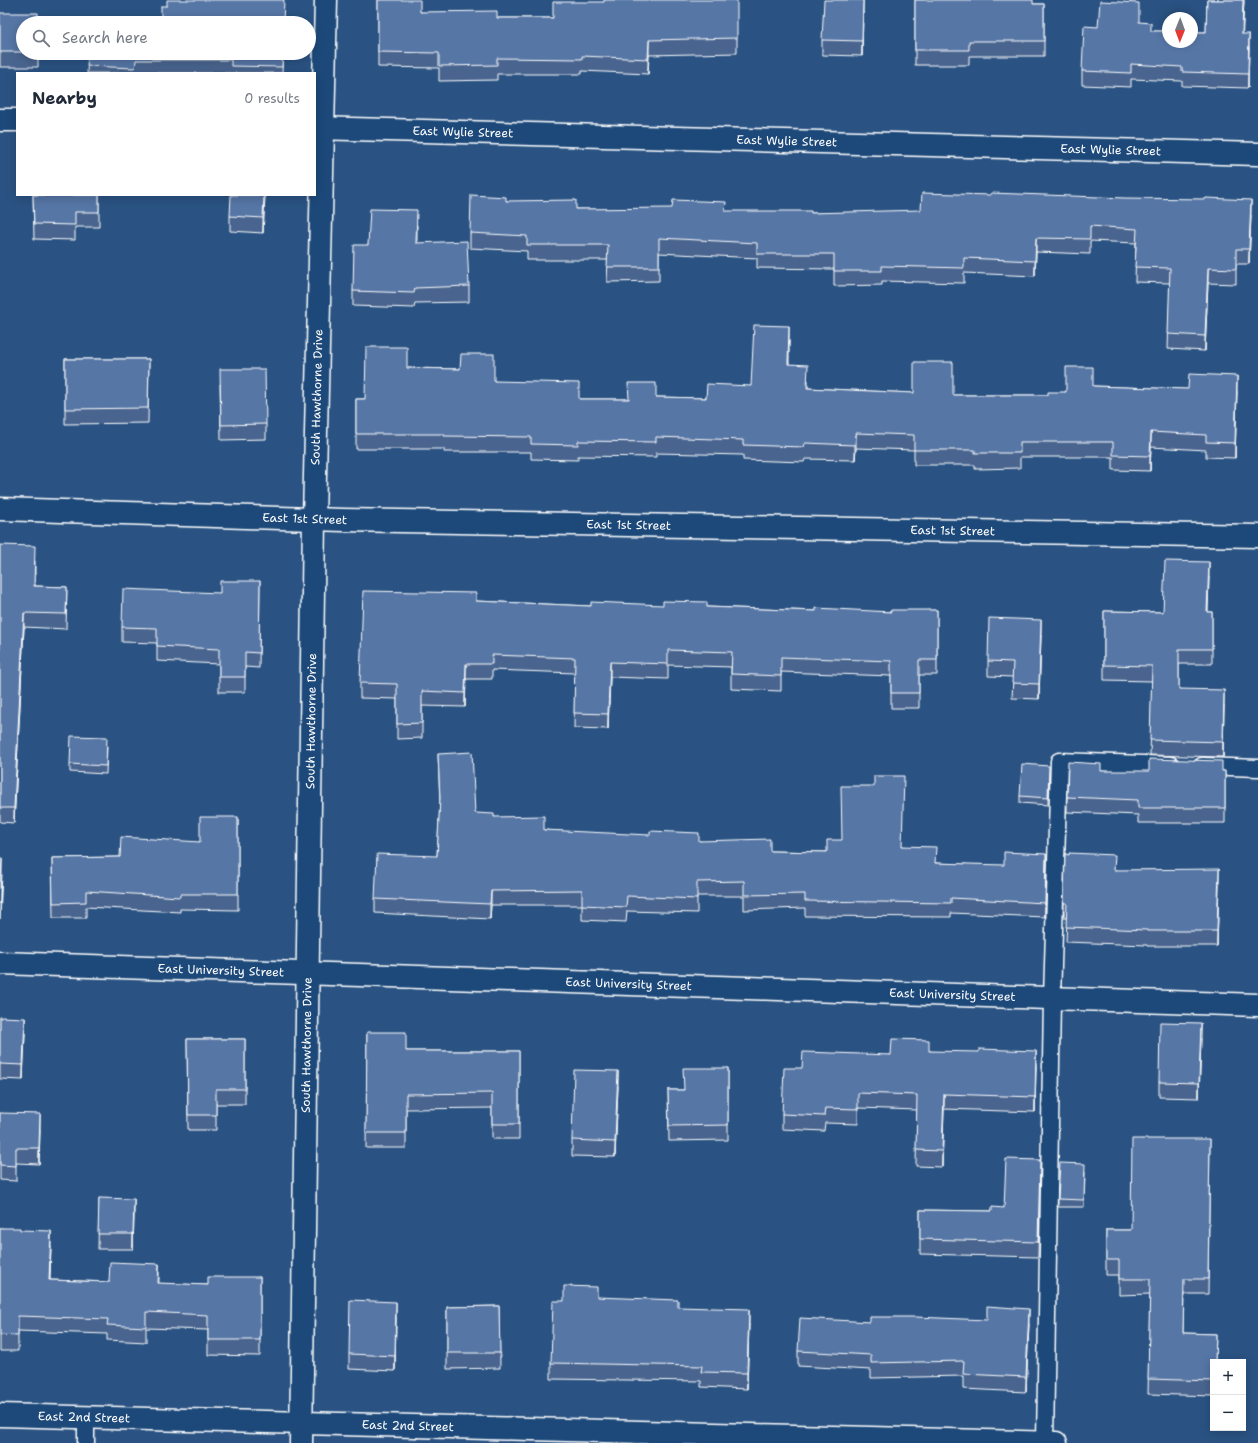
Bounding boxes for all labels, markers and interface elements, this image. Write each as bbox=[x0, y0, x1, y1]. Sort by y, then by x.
north arrow bbox=[1162, 12, 1198, 48]
search box bbox=[16, 16, 316, 60]
icon: search bbox=[30, 27, 52, 49]
text: Search here bbox=[62, 28, 148, 48]
text: Nearby bbox=[32, 87, 97, 109]
text: 0 results bbox=[244, 90, 300, 107]
street label: East Wylie Street bbox=[412, 123, 514, 141]
street label: East Wylie Street bbox=[736, 132, 837, 150]
street label: East Wylie Street bbox=[1060, 141, 1161, 159]
street label: South Hawthorne Drive bbox=[307, 329, 326, 465]
street label: East 1st Street bbox=[262, 509, 347, 528]
street label: East 1st Street bbox=[586, 516, 671, 534]
street label: East 1st Street bbox=[910, 522, 995, 539]
street label: South Hawthorne Drive bbox=[302, 653, 320, 789]
street label: East University Street bbox=[157, 960, 284, 980]
street label: East University Street bbox=[565, 974, 692, 994]
street label: South Hawthorne Drive bbox=[298, 977, 316, 1113]
street label: East University Street bbox=[889, 985, 1016, 1005]
map controls bbox=[1210, 1359, 1246, 1431]
button: + bbox=[1210, 1359, 1246, 1395]
button: − bbox=[1210, 1395, 1246, 1431]
street label: East 2nd Street bbox=[38, 1408, 130, 1426]
street label: East 2nd Street bbox=[362, 1417, 454, 1435]

